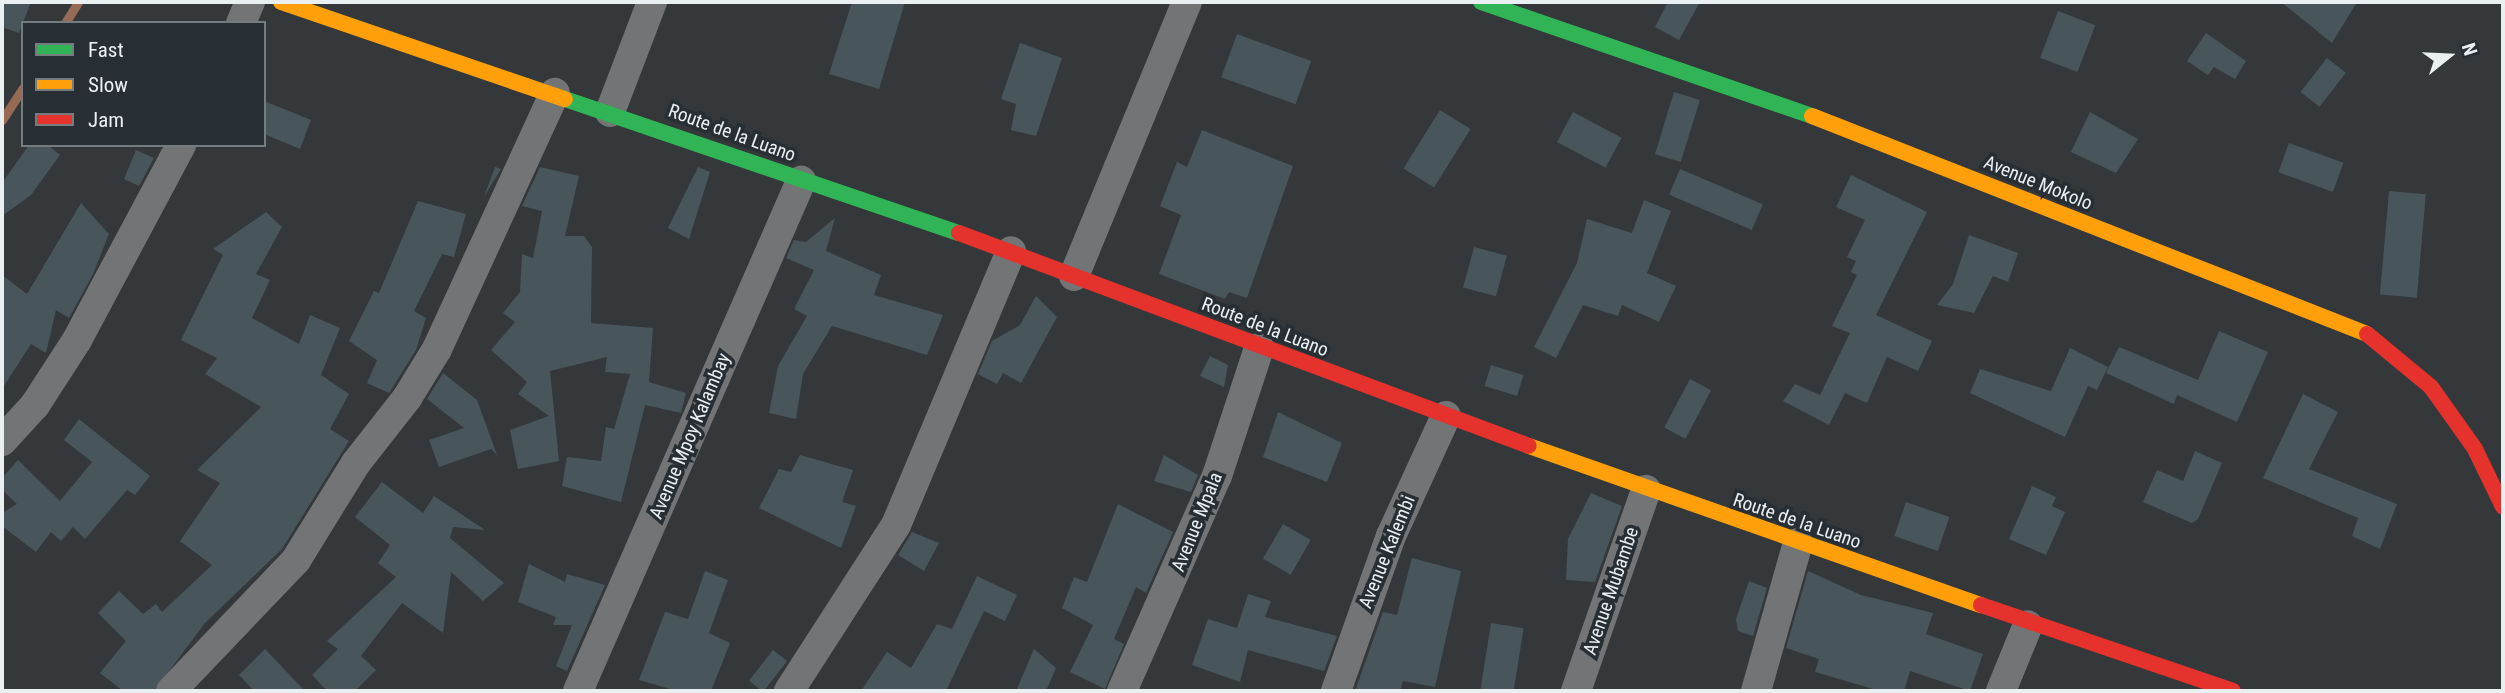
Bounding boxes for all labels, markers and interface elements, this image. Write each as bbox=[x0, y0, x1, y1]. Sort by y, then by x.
legend bbox=[21, 21, 266, 147]
north arrow bbox=[2414, 21, 2484, 91]
text: Fast bbox=[88, 38, 124, 62]
text: N bbox=[2457, 40, 2482, 58]
text: Slow bbox=[88, 73, 128, 97]
street label: Route de la Luano bbox=[665, 99, 799, 167]
text: Jam bbox=[88, 108, 124, 132]
street label: Avenue Mokolo bbox=[1980, 151, 2096, 215]
street label: Route de la Luano bbox=[1198, 292, 1332, 362]
street label: Avenue Mpoy Kalambay bbox=[645, 350, 735, 522]
street label: Avenue Mpala bbox=[1167, 469, 1227, 575]
street label: Route de la Luano bbox=[1730, 488, 1864, 554]
street label: Avenue Kalembi bbox=[1354, 492, 1420, 612]
street label: Avenue Mubambe bbox=[1578, 524, 1644, 658]

